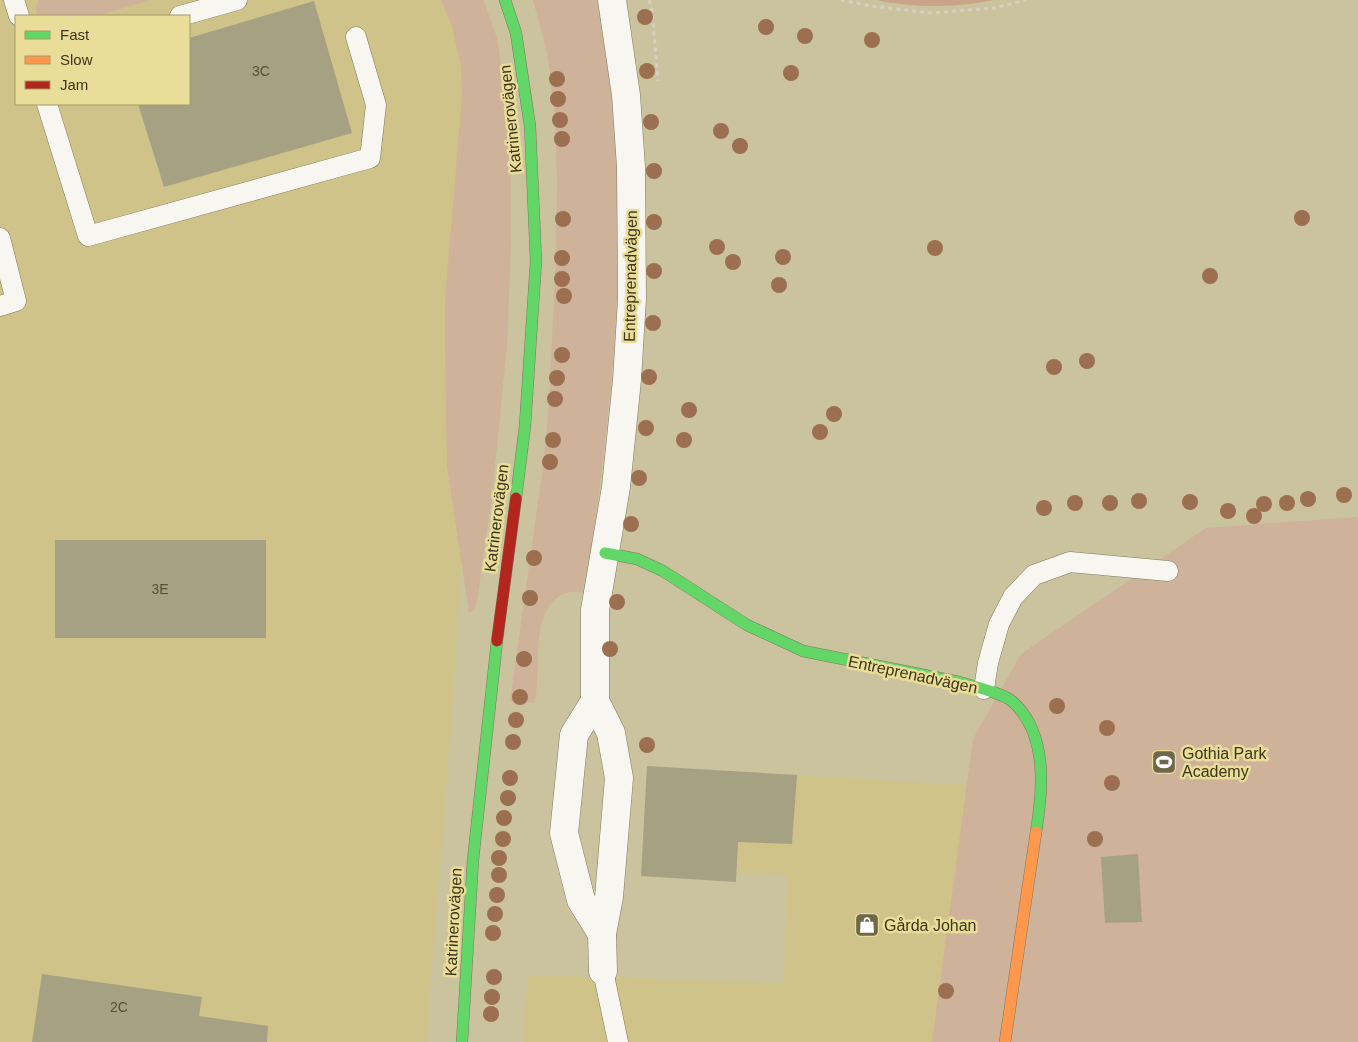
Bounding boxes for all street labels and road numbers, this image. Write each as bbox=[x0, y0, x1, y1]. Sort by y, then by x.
street label: Katrinerovägen bbox=[496, 64, 525, 174]
street label: Entreprenadvägen bbox=[621, 210, 640, 342]
street label: Katrinerovägen bbox=[481, 463, 512, 573]
street label: Entreprenadvägen bbox=[847, 652, 979, 696]
street label: Katrinerovägen bbox=[442, 867, 465, 977]

